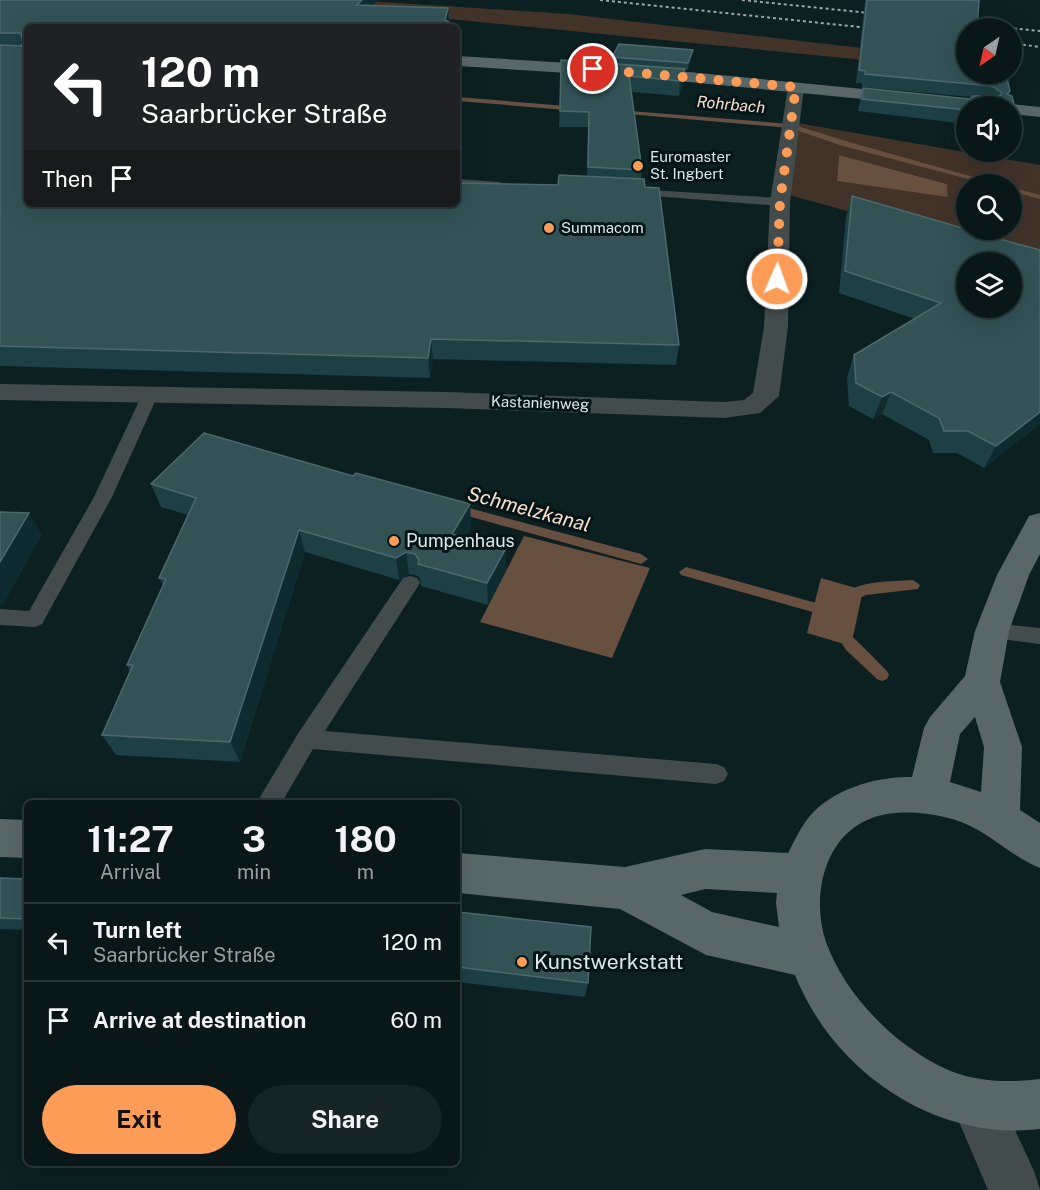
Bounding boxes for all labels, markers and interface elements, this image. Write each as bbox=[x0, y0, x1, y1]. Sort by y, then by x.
north arrow bbox=[956, 18, 1022, 84]
map controls bbox=[956, 18, 1022, 318]
pin bbox=[567, 43, 618, 94]
text: 120 m bbox=[141, 47, 260, 96]
icon: left bbox=[42, 48, 120, 126]
icon: arrive bbox=[576, 52, 609, 85]
water label: Rohrbach bbox=[696, 92, 766, 117]
button: sound bbox=[956, 96, 1022, 162]
text: Saarbrücker Straße bbox=[141, 97, 387, 129]
place label: Euromaster St. Ingbert bbox=[650, 148, 731, 182]
marker: Euromaster St. Ingbert bbox=[631, 159, 645, 173]
icon: arrive bbox=[105, 162, 138, 195]
text: Then bbox=[42, 166, 93, 192]
button: search bbox=[956, 174, 1022, 240]
place label: Summacom bbox=[561, 219, 644, 236]
marker: Summacom bbox=[542, 221, 556, 235]
position arrow bbox=[745, 247, 809, 311]
button: layers bbox=[956, 252, 1022, 318]
street label: Kastanienweg bbox=[491, 392, 590, 413]
water label: Schmelzkanal bbox=[465, 481, 593, 537]
place label: Pumpenhaus bbox=[406, 530, 515, 551]
marker: Pumpenhaus bbox=[387, 534, 401, 548]
text: 11:27 bbox=[87, 818, 174, 860]
text: 3 bbox=[242, 818, 266, 860]
text: 180 bbox=[334, 818, 397, 860]
text: Arrival bbox=[100, 860, 161, 884]
text: min bbox=[237, 860, 271, 884]
text: m bbox=[357, 860, 374, 884]
text: Turn left bbox=[93, 917, 182, 943]
icon: left bbox=[42, 926, 75, 959]
text: 120 m bbox=[382, 929, 442, 955]
text: Saarbrücker Straße bbox=[93, 943, 276, 967]
place label: Kunstwerkstatt bbox=[534, 949, 683, 974]
marker: Kunstwerkstatt bbox=[515, 955, 529, 969]
icon: arrive bbox=[42, 1004, 75, 1037]
text: Arrive at destination bbox=[93, 1007, 306, 1033]
text: 60 m bbox=[391, 1007, 442, 1033]
button: Exit bbox=[42, 1085, 236, 1154]
button: Share bbox=[248, 1085, 442, 1154]

